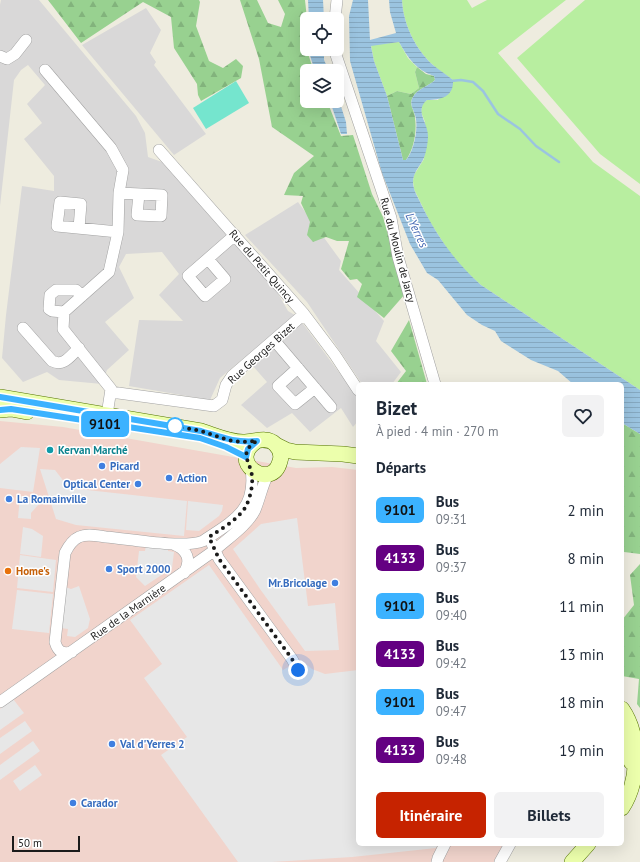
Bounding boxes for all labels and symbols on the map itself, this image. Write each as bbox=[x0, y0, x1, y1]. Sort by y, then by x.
street label: Rue du Moulin de Jarcy bbox=[377, 196, 419, 305]
water label: L'Yerres bbox=[402, 210, 432, 250]
street label: Rue du Petit Quincy bbox=[226, 226, 298, 306]
street label: Rue Georges Bizet bbox=[225, 319, 298, 387]
line badge: 9101 bbox=[77, 411, 133, 437]
unlabelled marker bbox=[166, 417, 184, 435]
place label: Kervan Marché bbox=[58, 443, 128, 457]
marker: Kervan Marché bbox=[45, 445, 55, 455]
place label: Picard bbox=[110, 459, 139, 473]
marker: Picard bbox=[97, 461, 107, 471]
place label: Action bbox=[177, 471, 207, 485]
marker: Action bbox=[164, 473, 174, 483]
place label: Optical Center bbox=[63, 477, 130, 491]
marker: Optical Center bbox=[133, 479, 143, 489]
place label: La Romainville bbox=[17, 492, 87, 506]
marker: La Romainville bbox=[4, 494, 14, 504]
place label: Sport 2000 bbox=[117, 562, 170, 576]
place label: Home's bbox=[16, 564, 50, 578]
marker: Sport 2000 bbox=[104, 564, 114, 574]
marker: Home's bbox=[3, 566, 13, 576]
place label: Mr.Bricolage bbox=[268, 576, 327, 590]
marker: Mr.Bricolage bbox=[330, 578, 340, 588]
street label: Rue de la Marnière bbox=[88, 581, 169, 643]
your location bbox=[288, 660, 308, 680]
place label: Val d'Yerres 2 bbox=[119, 737, 185, 751]
marker: Val d'Yerres 2 bbox=[107, 739, 117, 749]
place label: Carador bbox=[81, 796, 118, 810]
marker: Carador bbox=[68, 798, 78, 808]
scale bar bbox=[12, 834, 80, 853]

